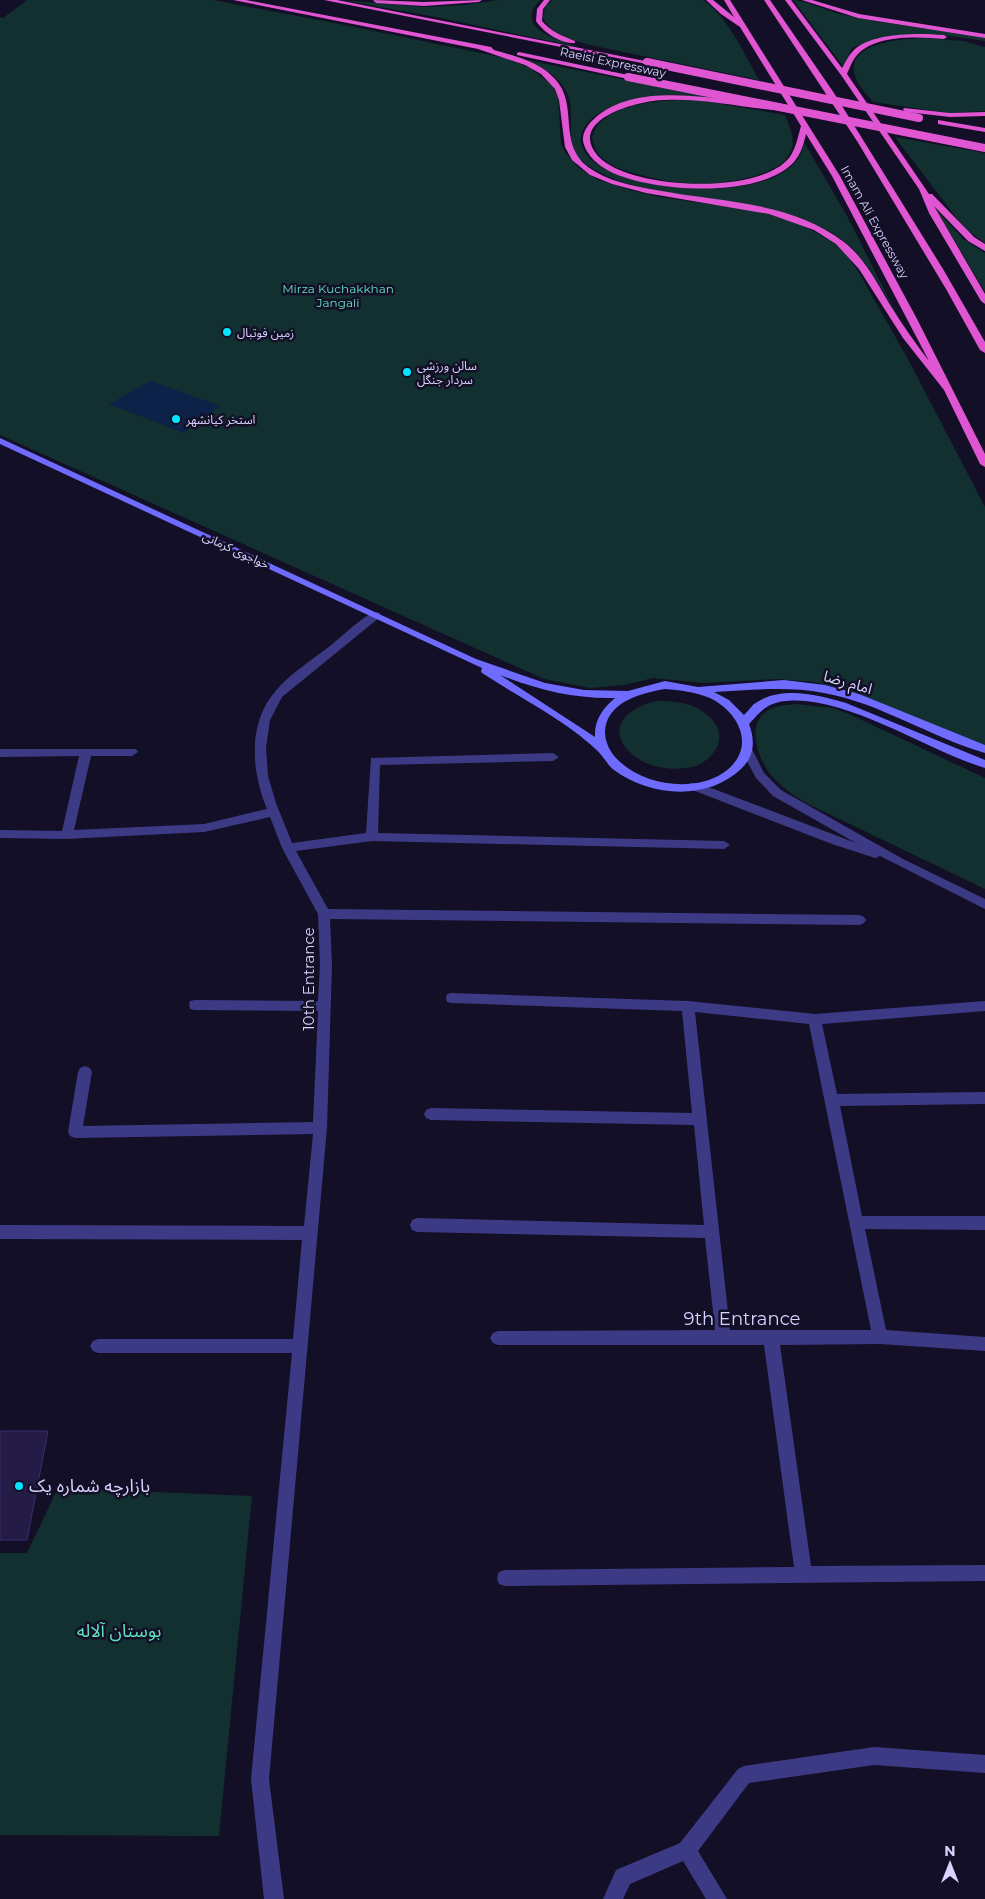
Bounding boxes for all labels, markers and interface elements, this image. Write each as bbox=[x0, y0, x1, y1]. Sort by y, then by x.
street label: Raeisi Expressway bbox=[559, 43, 668, 81]
street label: Imam Ali Expressway bbox=[838, 163, 913, 282]
park label: Mirza Kuchakkhan Jangali bbox=[282, 281, 394, 310]
place label: زمین فوتبال bbox=[237, 325, 294, 340]
marker: زمین فوتبال bbox=[221, 326, 233, 338]
place label: سالن ورزشی سردار جنگل bbox=[417, 358, 477, 387]
marker: سالن ورزشی سردار جنگل bbox=[401, 366, 413, 378]
place label: استخر کیانشهر bbox=[185, 412, 256, 427]
marker: استخر کیانشهر bbox=[170, 413, 182, 425]
street label: خواجوی کرمانی bbox=[200, 528, 272, 572]
street label: امام رضا bbox=[821, 666, 875, 700]
street label: 10th Entrance bbox=[299, 927, 318, 1031]
street label: 9th Entrance bbox=[684, 1308, 801, 1330]
place label: بازارچه شماره یک bbox=[29, 1475, 150, 1497]
marker: بازارچه شماره یک bbox=[13, 1480, 25, 1492]
park label: بوستان آلاله bbox=[77, 1620, 161, 1642]
north arrow bbox=[925, 1839, 975, 1889]
text: N bbox=[944, 1842, 956, 1860]

